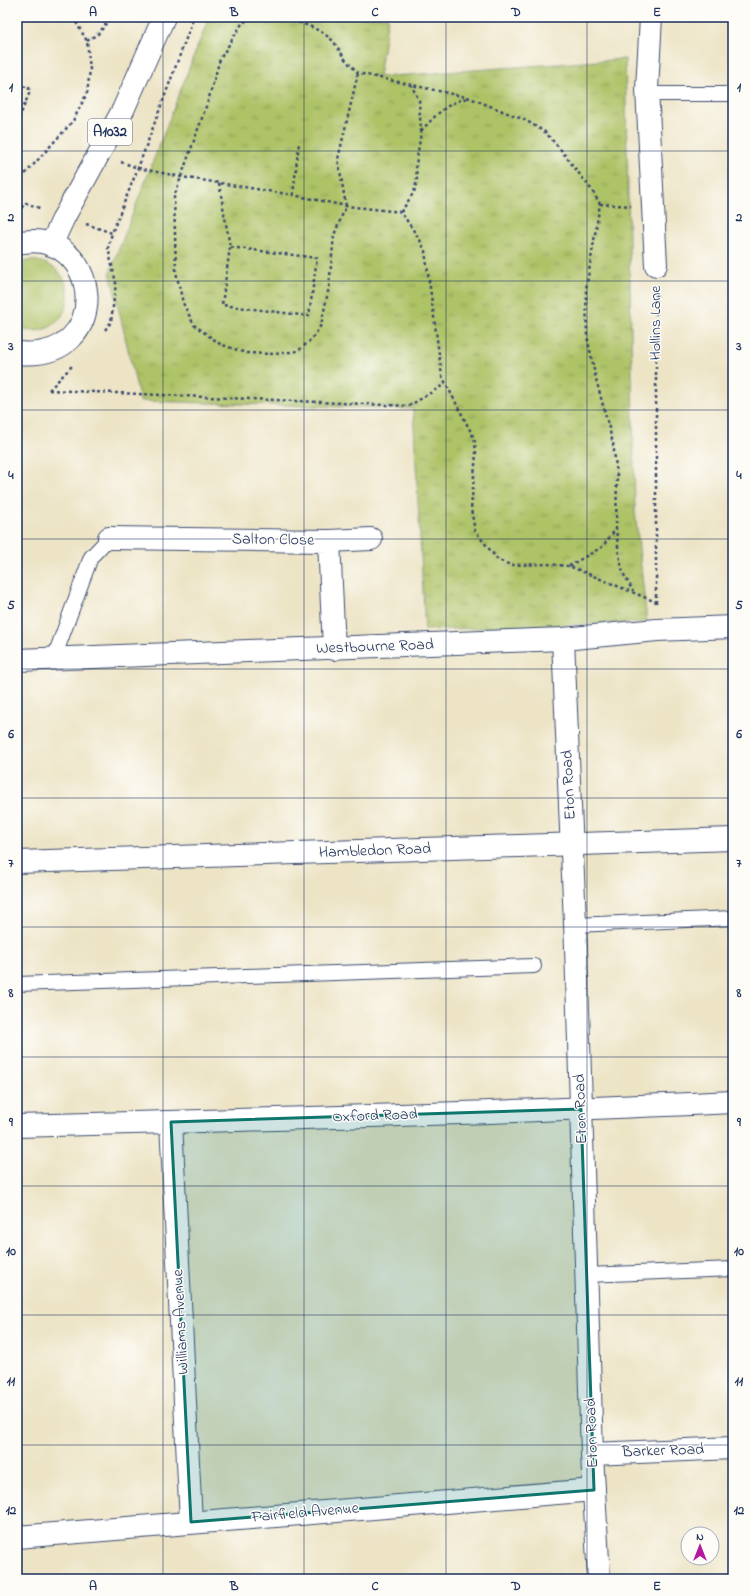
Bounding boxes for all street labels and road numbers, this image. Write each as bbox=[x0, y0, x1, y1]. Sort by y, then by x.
road number: A1032 bbox=[88, 119, 132, 145]
street label: Hollins Lane bbox=[644, 285, 668, 361]
street label: Salton Close bbox=[232, 527, 315, 553]
street label: Westbourne Road bbox=[316, 633, 434, 661]
street label: Eton Road bbox=[555, 749, 583, 821]
street label: Hambledon Road bbox=[319, 837, 431, 865]
street label: Eton Road bbox=[568, 1074, 594, 1144]
street label: Oxford Road bbox=[332, 1103, 418, 1129]
street label: Williams Avenue bbox=[166, 1268, 196, 1375]
street label: Eton Road bbox=[579, 1398, 605, 1468]
street label: Barker Road bbox=[620, 1438, 705, 1464]
street label: Fairfield Avenue bbox=[249, 1496, 361, 1530]

